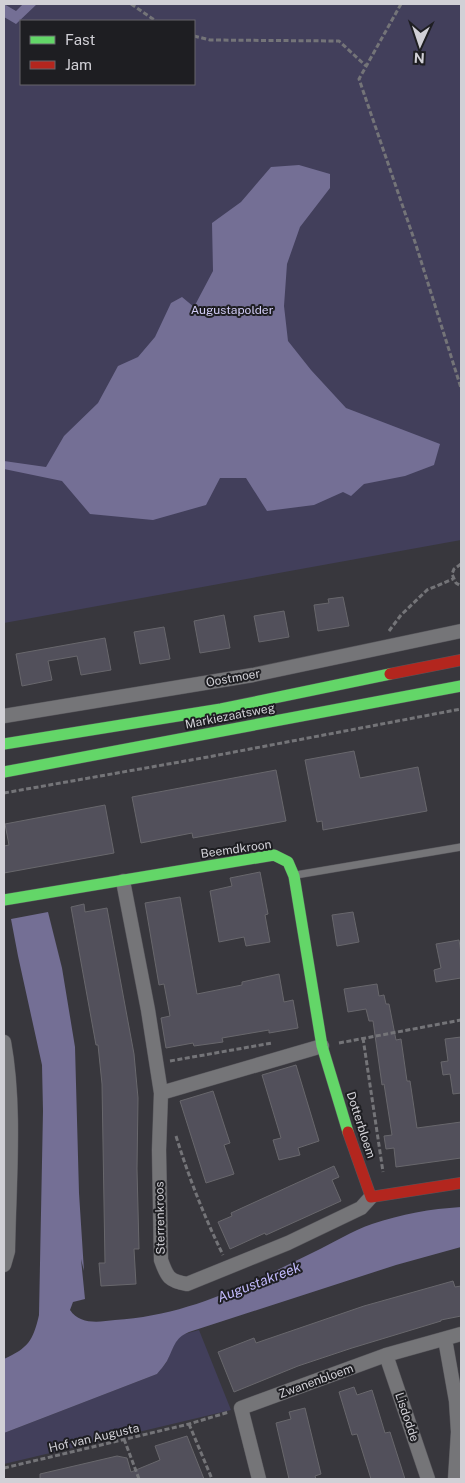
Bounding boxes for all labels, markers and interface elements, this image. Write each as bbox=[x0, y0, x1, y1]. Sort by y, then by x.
legend bbox=[20, 20, 195, 85]
north arrow bbox=[395, 20, 445, 70]
text: Fast bbox=[65, 31, 95, 48]
text: N bbox=[413, 50, 425, 66]
text: Jam bbox=[65, 56, 92, 73]
park label: Augustapolder bbox=[191, 303, 274, 317]
street label: Oostmoer bbox=[205, 666, 261, 690]
street label: Markiezaatsweg bbox=[184, 700, 276, 732]
street label: Beemdkroon bbox=[200, 837, 272, 861]
street label: Dotterbloem bbox=[344, 1090, 378, 1160]
street label: Sterrenkroos bbox=[152, 1181, 168, 1255]
water label: Augustakreek bbox=[215, 1259, 303, 1305]
street label: Zwanenbloem bbox=[277, 1361, 355, 1401]
street label: Lisdodde bbox=[392, 1391, 422, 1444]
street label: Hof van Augusta bbox=[47, 1421, 141, 1455]

